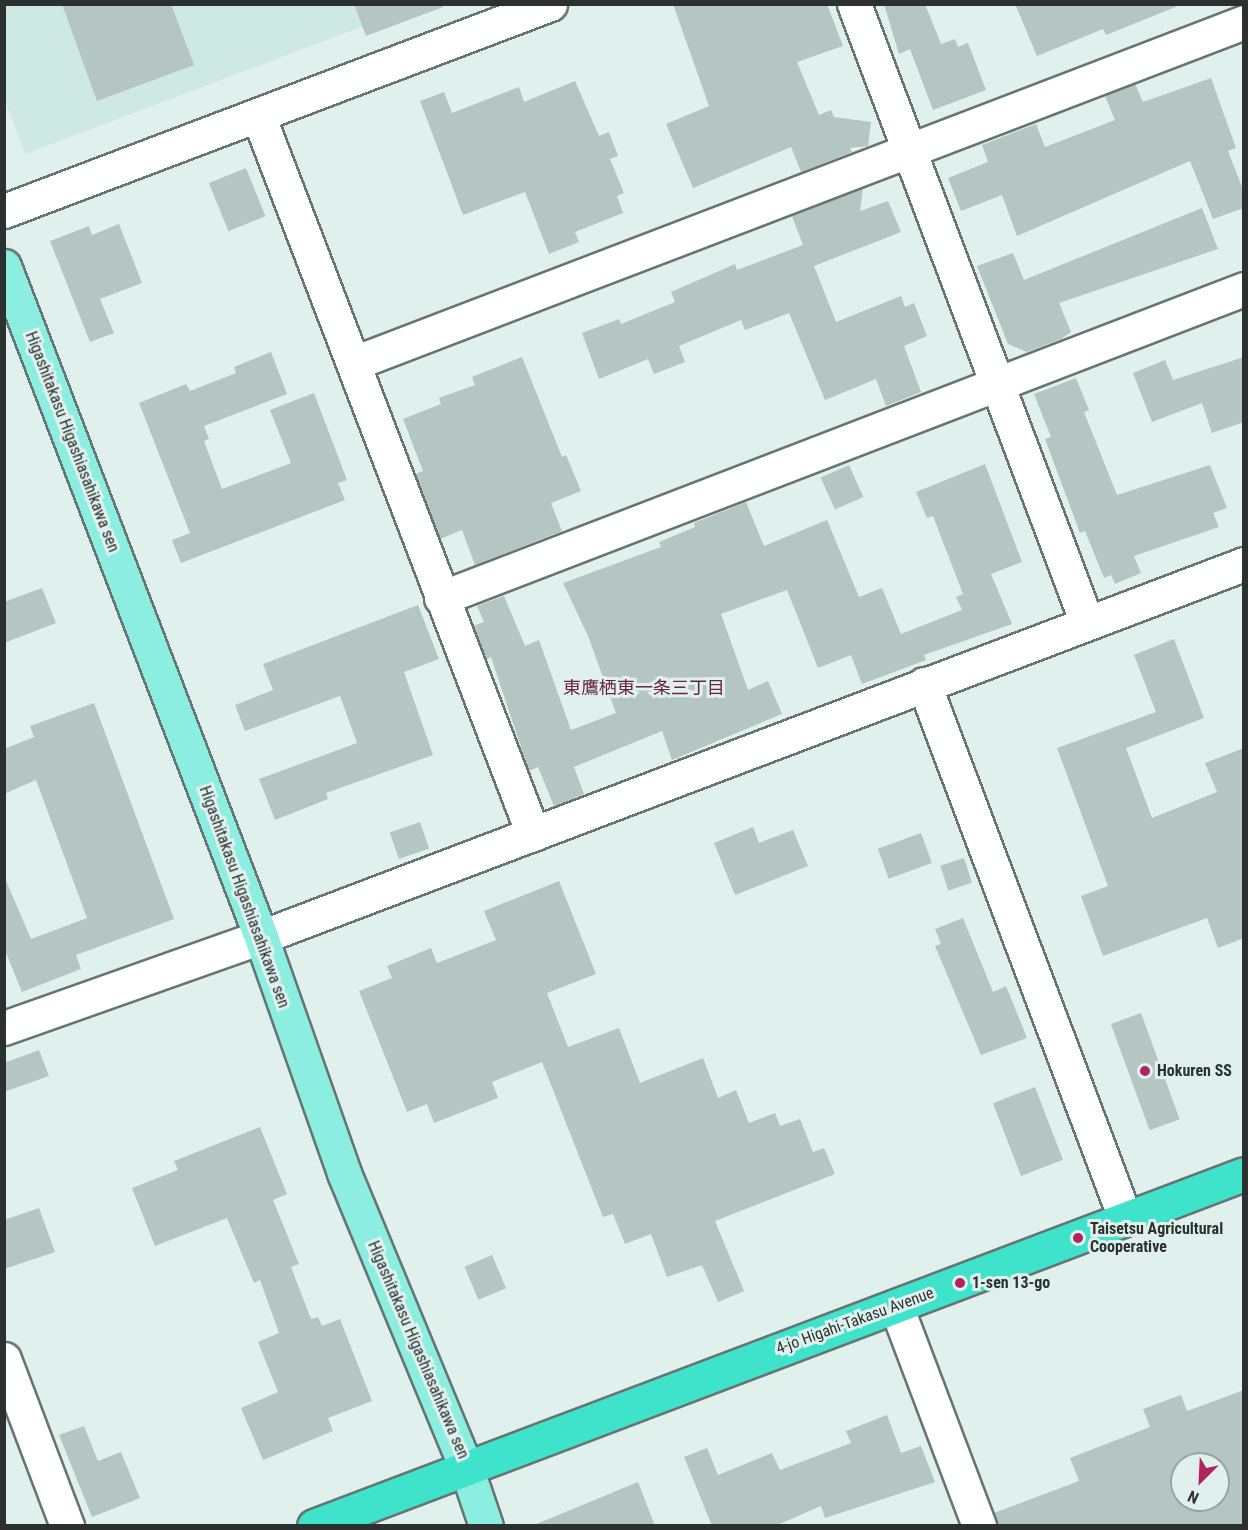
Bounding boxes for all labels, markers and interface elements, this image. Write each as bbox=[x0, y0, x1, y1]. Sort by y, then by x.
street label: Higashitakasu Higashiasahikawa sen bbox=[21, 329, 123, 555]
district label: 東鷹栖東一条三丁目 bbox=[563, 677, 725, 699]
street label: Higashitakasu Higashiasahikawa sen bbox=[195, 783, 293, 1011]
place label: Hokuren SS bbox=[1157, 1061, 1232, 1081]
marker: Hokuren SS bbox=[1138, 1064, 1152, 1078]
place label: Taisetsu Agricultural Cooperative bbox=[1090, 1219, 1223, 1257]
marker: Taisetsu Agricultural Cooperative bbox=[1071, 1231, 1085, 1245]
street label: Higashitakasu Higashiasahikawa sen bbox=[363, 1238, 473, 1462]
place label: 1-sen 13-go bbox=[972, 1273, 1050, 1293]
marker: 1-sen 13-go bbox=[953, 1276, 967, 1290]
street label: 4-jo Higahi-Takasu Avenue bbox=[774, 1284, 936, 1358]
north arrow bbox=[1170, 1452, 1230, 1512]
text: N bbox=[1185, 1486, 1202, 1508]

